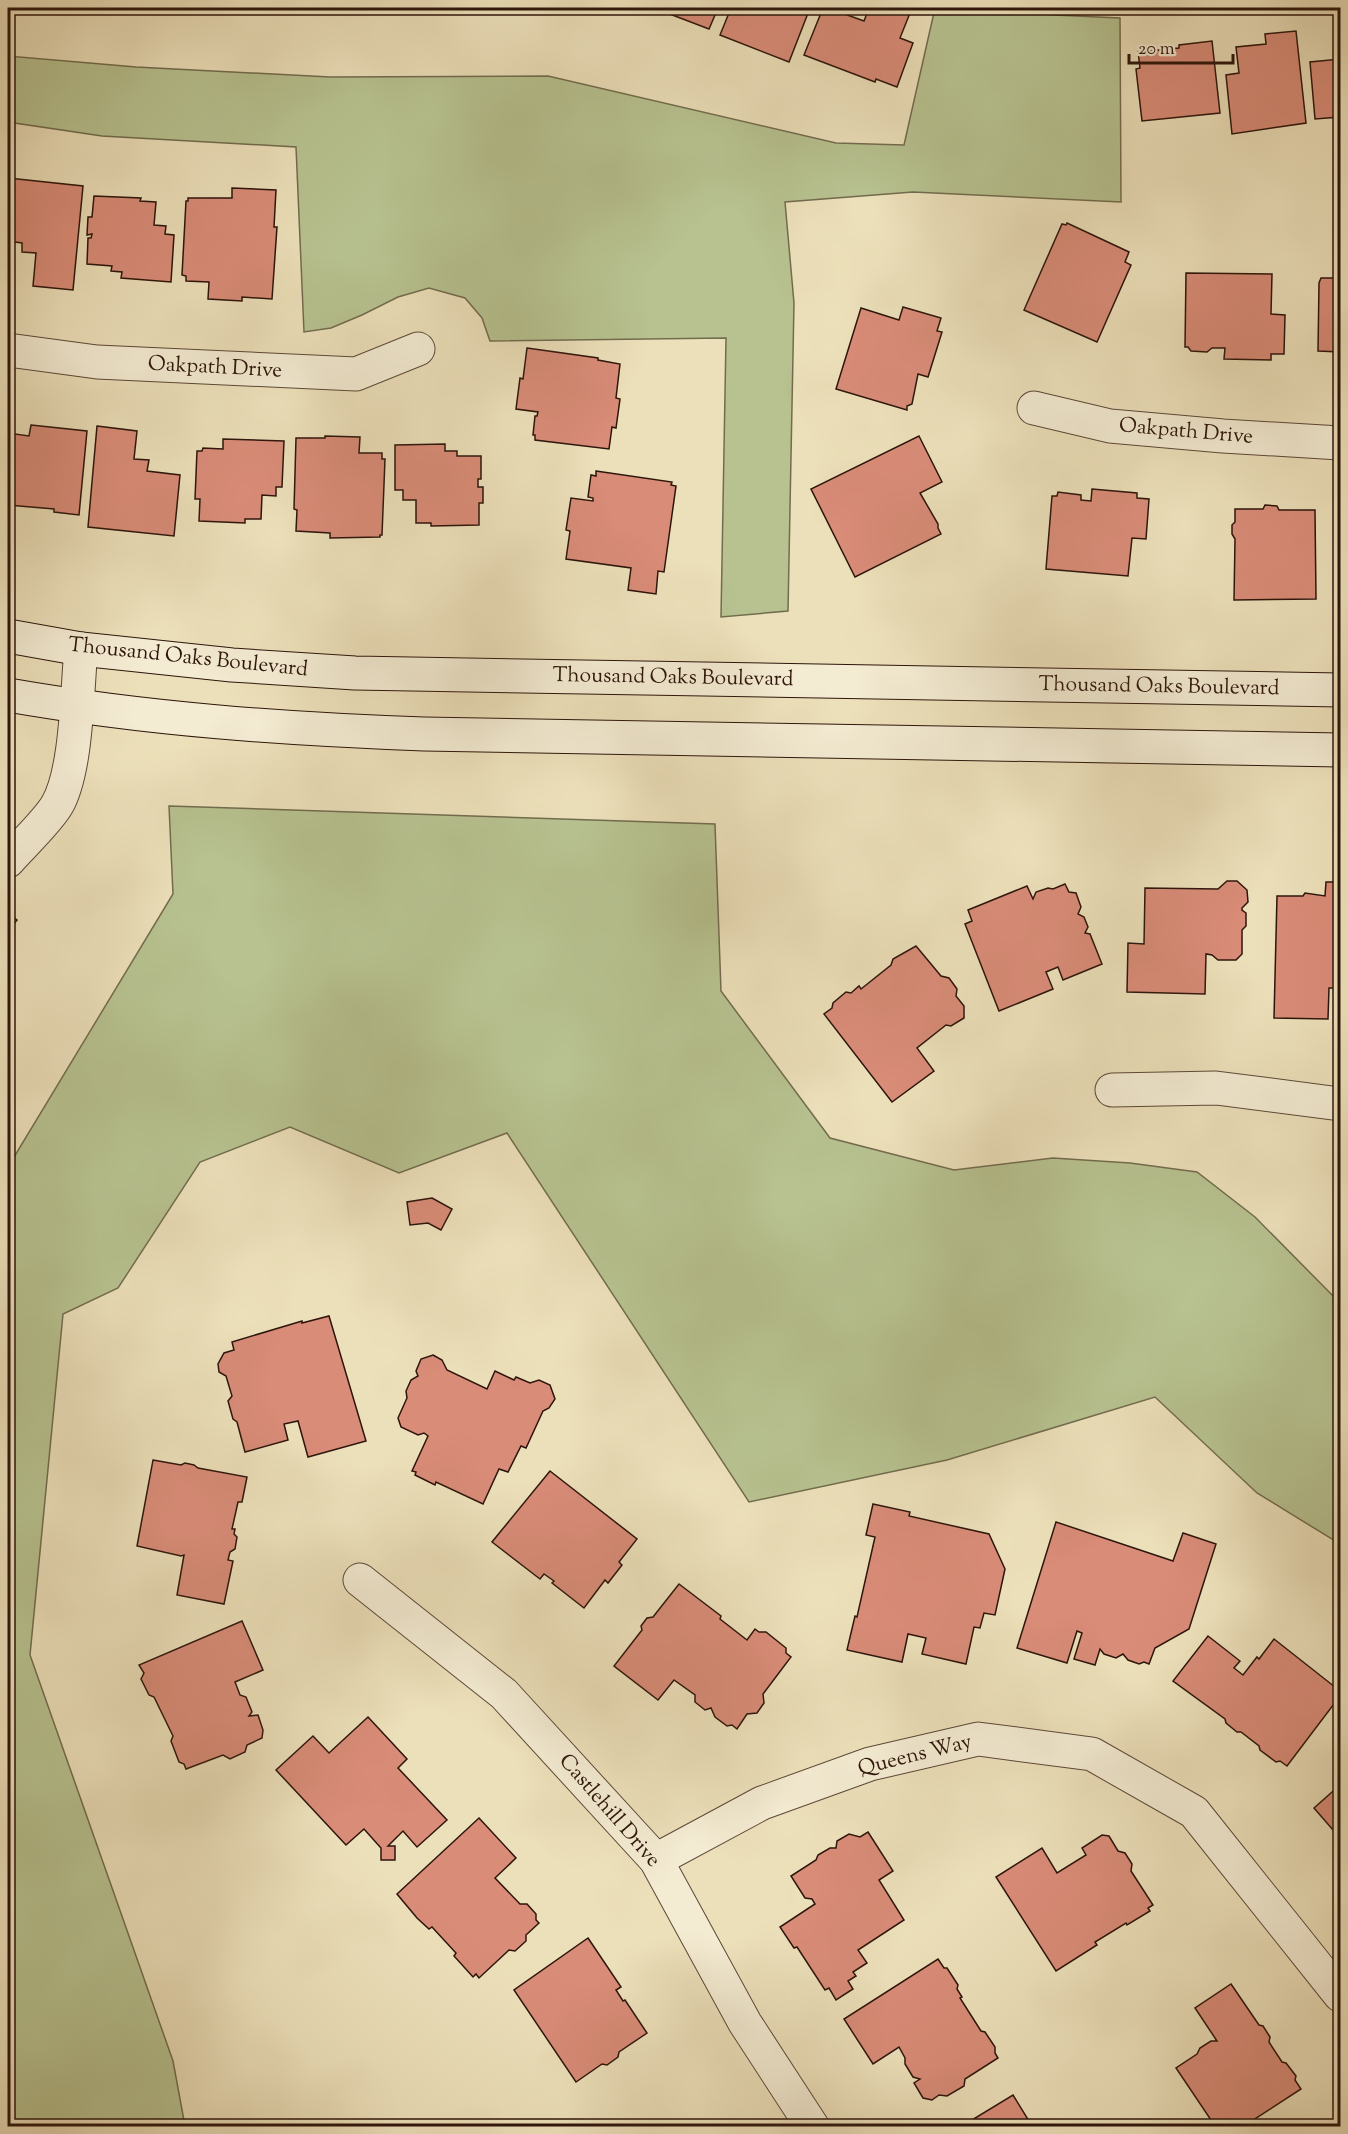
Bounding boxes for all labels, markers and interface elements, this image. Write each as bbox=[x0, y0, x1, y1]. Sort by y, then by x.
scale bar bbox=[1129, 27, 1232, 65]
text: 20 m bbox=[1138, 37, 1175, 63]
street label: Oakpath Drive bbox=[147, 350, 283, 386]
street label: Oakpath Drive bbox=[1118, 411, 1254, 453]
street label: Thousand Oaks Boulevard bbox=[67, 630, 309, 686]
street label: Thousand Oaks Boulevard bbox=[552, 661, 794, 695]
street label: Thousand Oaks Boulevard bbox=[1038, 670, 1280, 704]
street label: Queens Way bbox=[855, 1727, 976, 1785]
street label: Castlehill Drive bbox=[551, 1748, 667, 1874]

